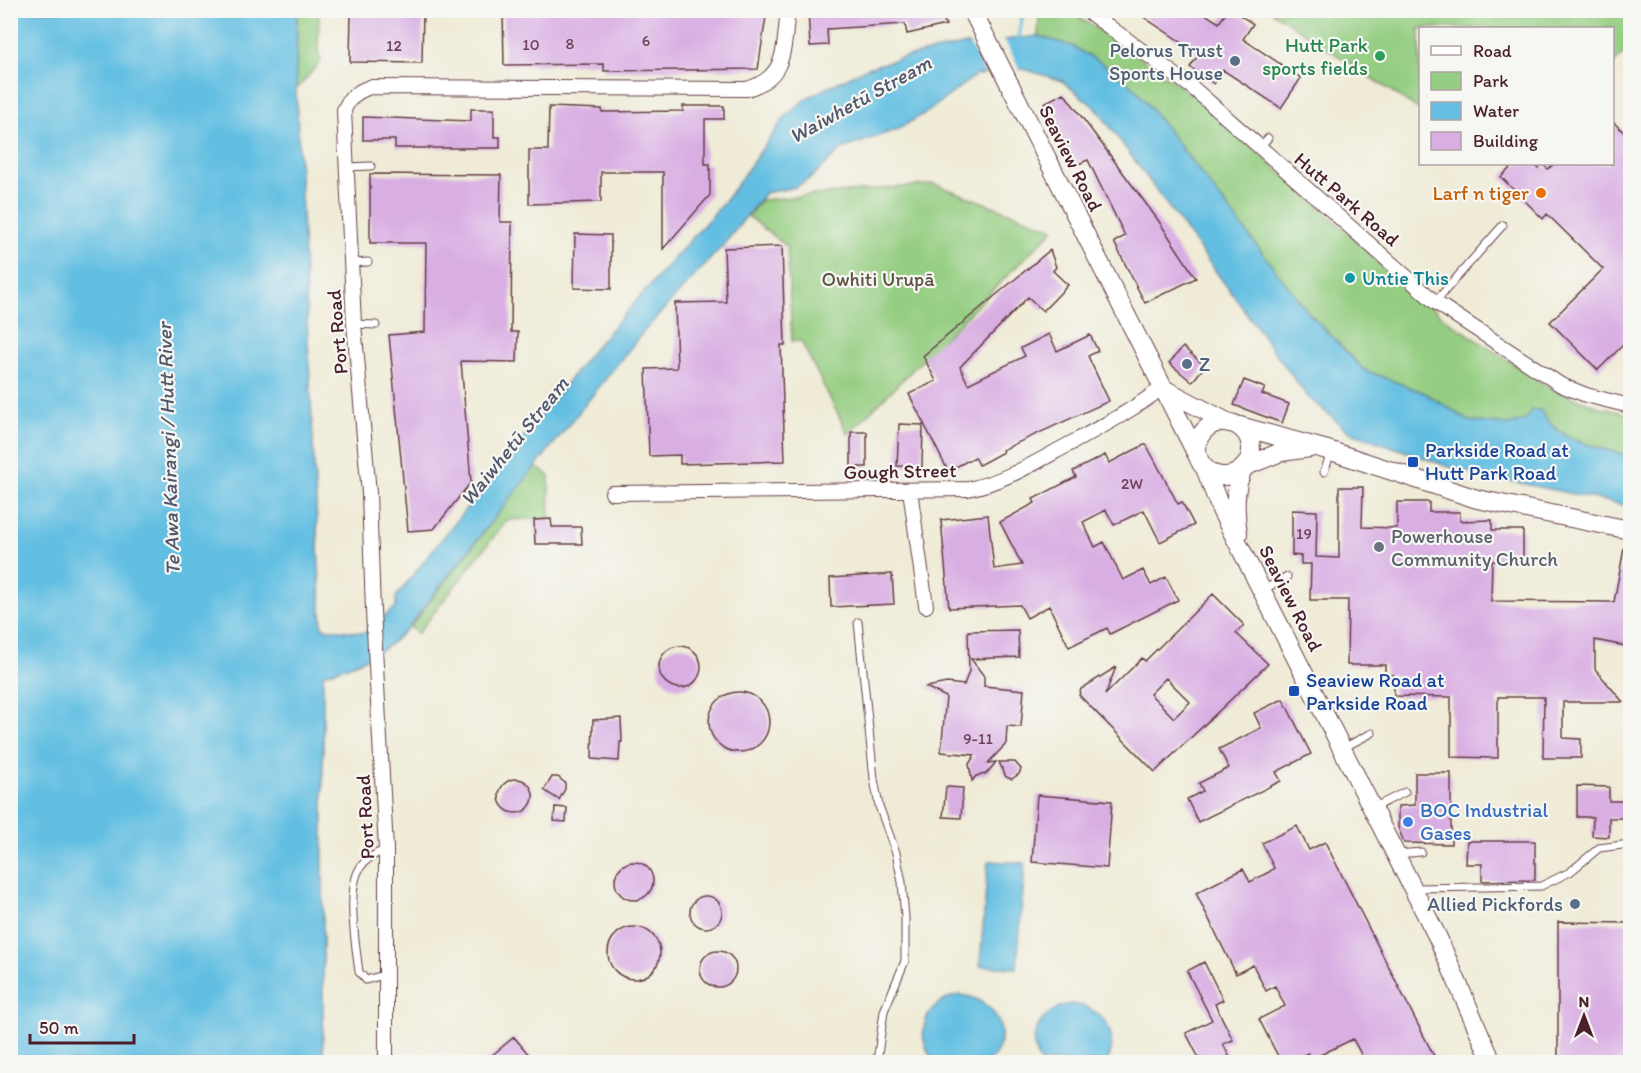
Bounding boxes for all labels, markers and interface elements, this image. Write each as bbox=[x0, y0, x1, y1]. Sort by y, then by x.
legend bbox=[1419, 27, 1614, 165]
house number: 6 bbox=[642, 31, 650, 50]
place label: Hutt Park sports fields bbox=[1262, 33, 1368, 80]
house number: 8 bbox=[566, 34, 575, 53]
house number: 10 bbox=[522, 35, 540, 54]
house number: 12 bbox=[386, 36, 403, 55]
place label: Pelorus Trust Sports House bbox=[1109, 38, 1223, 85]
text: Road bbox=[1473, 40, 1512, 62]
water label: Waiwhetū Stream bbox=[785, 49, 936, 148]
marker: Hutt Park sports fields bbox=[1373, 49, 1387, 63]
marker: Pelorus Trust Sports House bbox=[1228, 54, 1242, 68]
text: Park bbox=[1473, 70, 1508, 92]
text: Water bbox=[1473, 100, 1519, 122]
street label: Seaview Road bbox=[1034, 101, 1108, 215]
text: Building bbox=[1473, 130, 1539, 152]
street label: Hutt Park Road bbox=[1290, 147, 1405, 251]
place label: Larf n tiger bbox=[1432, 181, 1529, 205]
marker: Larf n tiger bbox=[1534, 186, 1548, 200]
place label: Untie This bbox=[1362, 266, 1449, 290]
park label: Owhiti Urupā bbox=[821, 267, 935, 291]
marker: Untie This bbox=[1343, 271, 1357, 285]
street label: Port Road bbox=[321, 289, 353, 375]
water label: Te Awa Kairangi / Hutt River bbox=[151, 320, 185, 576]
place label: Z bbox=[1199, 352, 1211, 376]
marker: Z bbox=[1180, 357, 1194, 371]
water label: Waiwhetū Stream bbox=[454, 371, 574, 510]
place label: Parkside Road at Hutt Park Road bbox=[1425, 438, 1569, 485]
marker: Parkside Road at Hutt Park Road bbox=[1406, 455, 1420, 469]
street label: Gough Street bbox=[843, 458, 957, 484]
house number: 2W bbox=[1121, 474, 1143, 493]
house number: 19 bbox=[1296, 524, 1312, 543]
place label: Powerhouse Community Church bbox=[1391, 524, 1558, 571]
marker: Powerhouse Community Church bbox=[1372, 540, 1386, 554]
street label: Seaview Road bbox=[1254, 541, 1328, 655]
place label: Seaview Road at Parkside Road bbox=[1306, 668, 1444, 715]
marker: Seaview Road at Parkside Road bbox=[1287, 684, 1301, 698]
house number: 9-11 bbox=[963, 729, 993, 748]
street label: Port Road bbox=[351, 774, 379, 860]
place label: BOC Industrial Gases bbox=[1420, 798, 1549, 845]
marker: BOC Industrial Gases bbox=[1401, 815, 1415, 829]
place label: Allied Pickfords bbox=[1427, 892, 1563, 916]
marker: Allied Pickfords bbox=[1568, 897, 1582, 911]
north arrow bbox=[1554, 986, 1614, 1046]
text: N bbox=[1579, 992, 1589, 1011]
scale bar bbox=[30, 1007, 134, 1045]
text: 50 m bbox=[39, 1017, 79, 1039]

